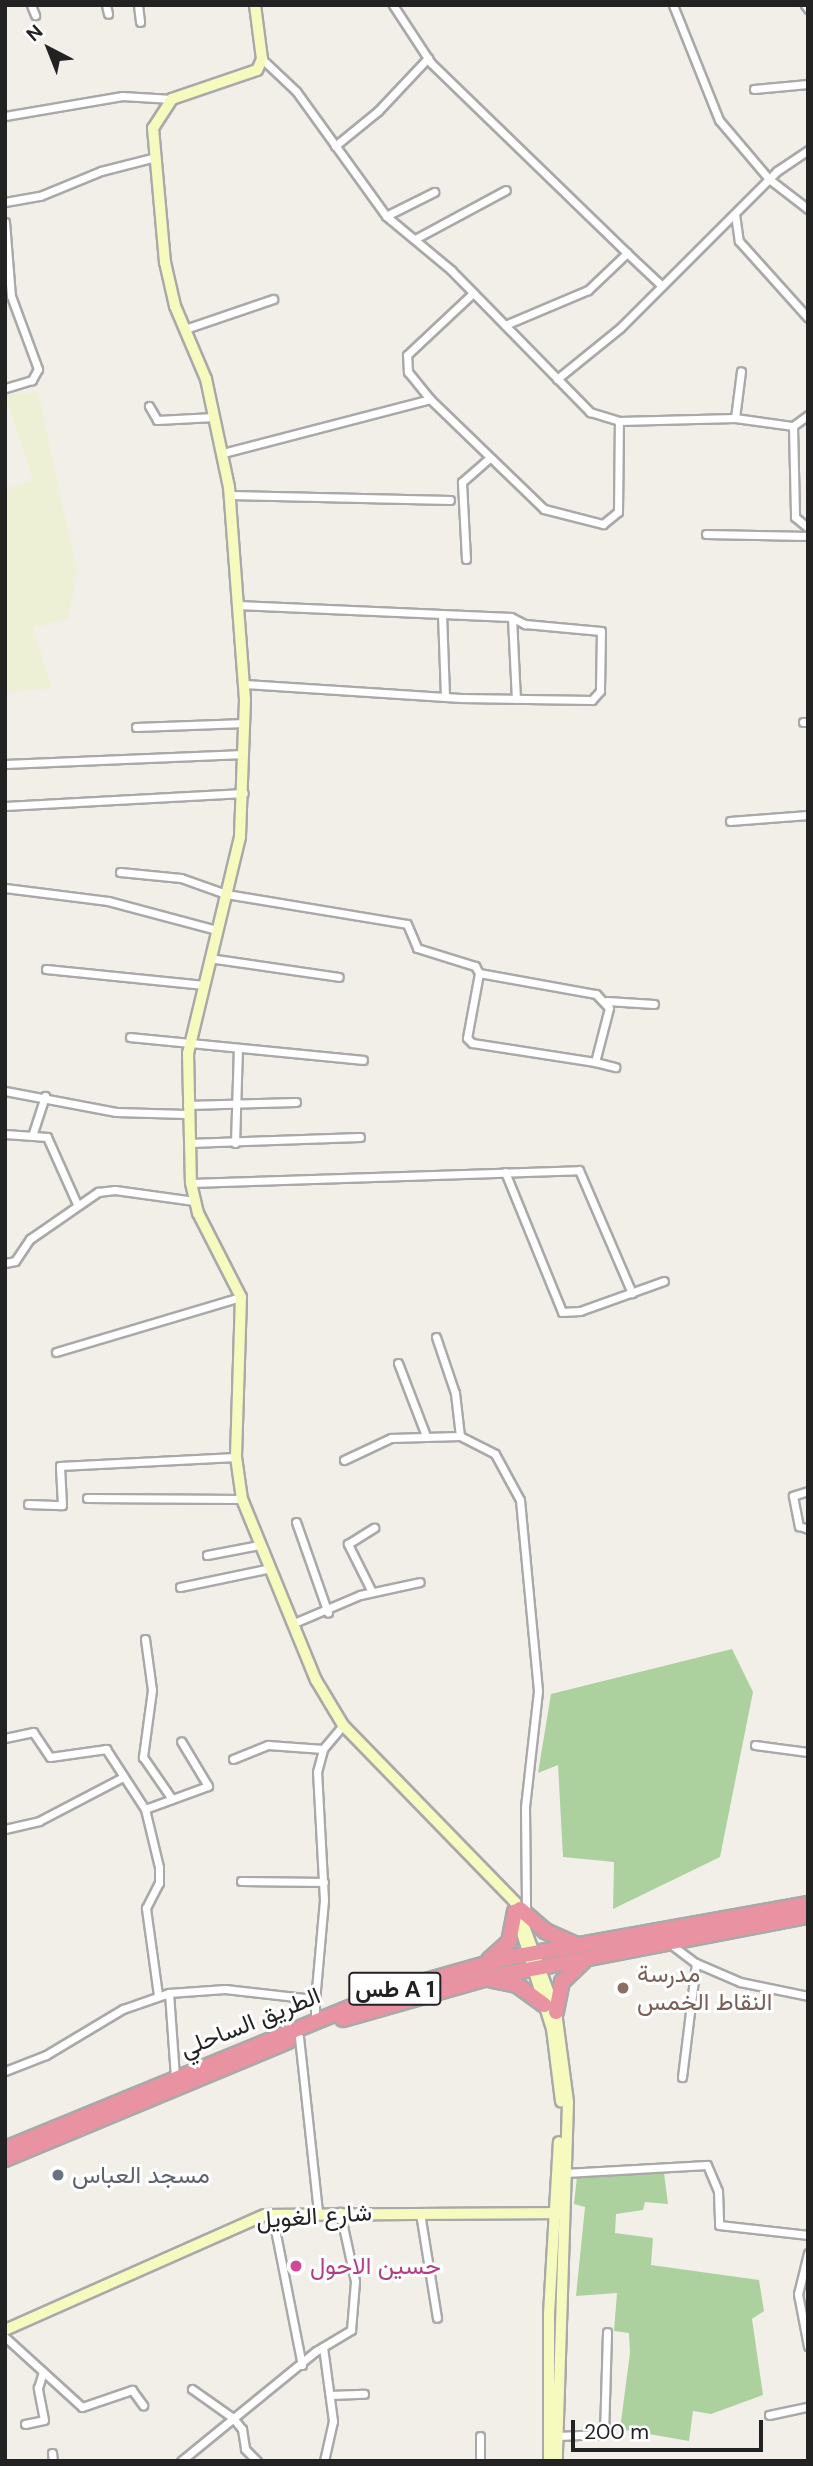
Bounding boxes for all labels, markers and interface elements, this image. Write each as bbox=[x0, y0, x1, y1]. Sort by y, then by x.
north arrow bbox=[14, 14, 84, 84]
text: N bbox=[21, 19, 48, 47]
place label: مدرسة النقاط الخمس bbox=[637, 1960, 772, 2016]
road number: طس A 1 bbox=[348, 1970, 442, 2008]
marker: مدرسة النقاط الخمس bbox=[615, 1980, 631, 1996]
street label: الطريق الساحلي bbox=[176, 1981, 324, 2063]
place label: مسجد العباس bbox=[72, 2161, 210, 2189]
marker: مسجد العباس bbox=[50, 2167, 66, 2183]
street label: شارع الغويل bbox=[255, 2198, 373, 2234]
place label: حسين الاحول bbox=[310, 2252, 441, 2280]
marker: حسين الاحول bbox=[288, 2258, 304, 2274]
scale bar bbox=[575, 2406, 768, 2450]
text: 200 m bbox=[584, 2418, 649, 2446]

